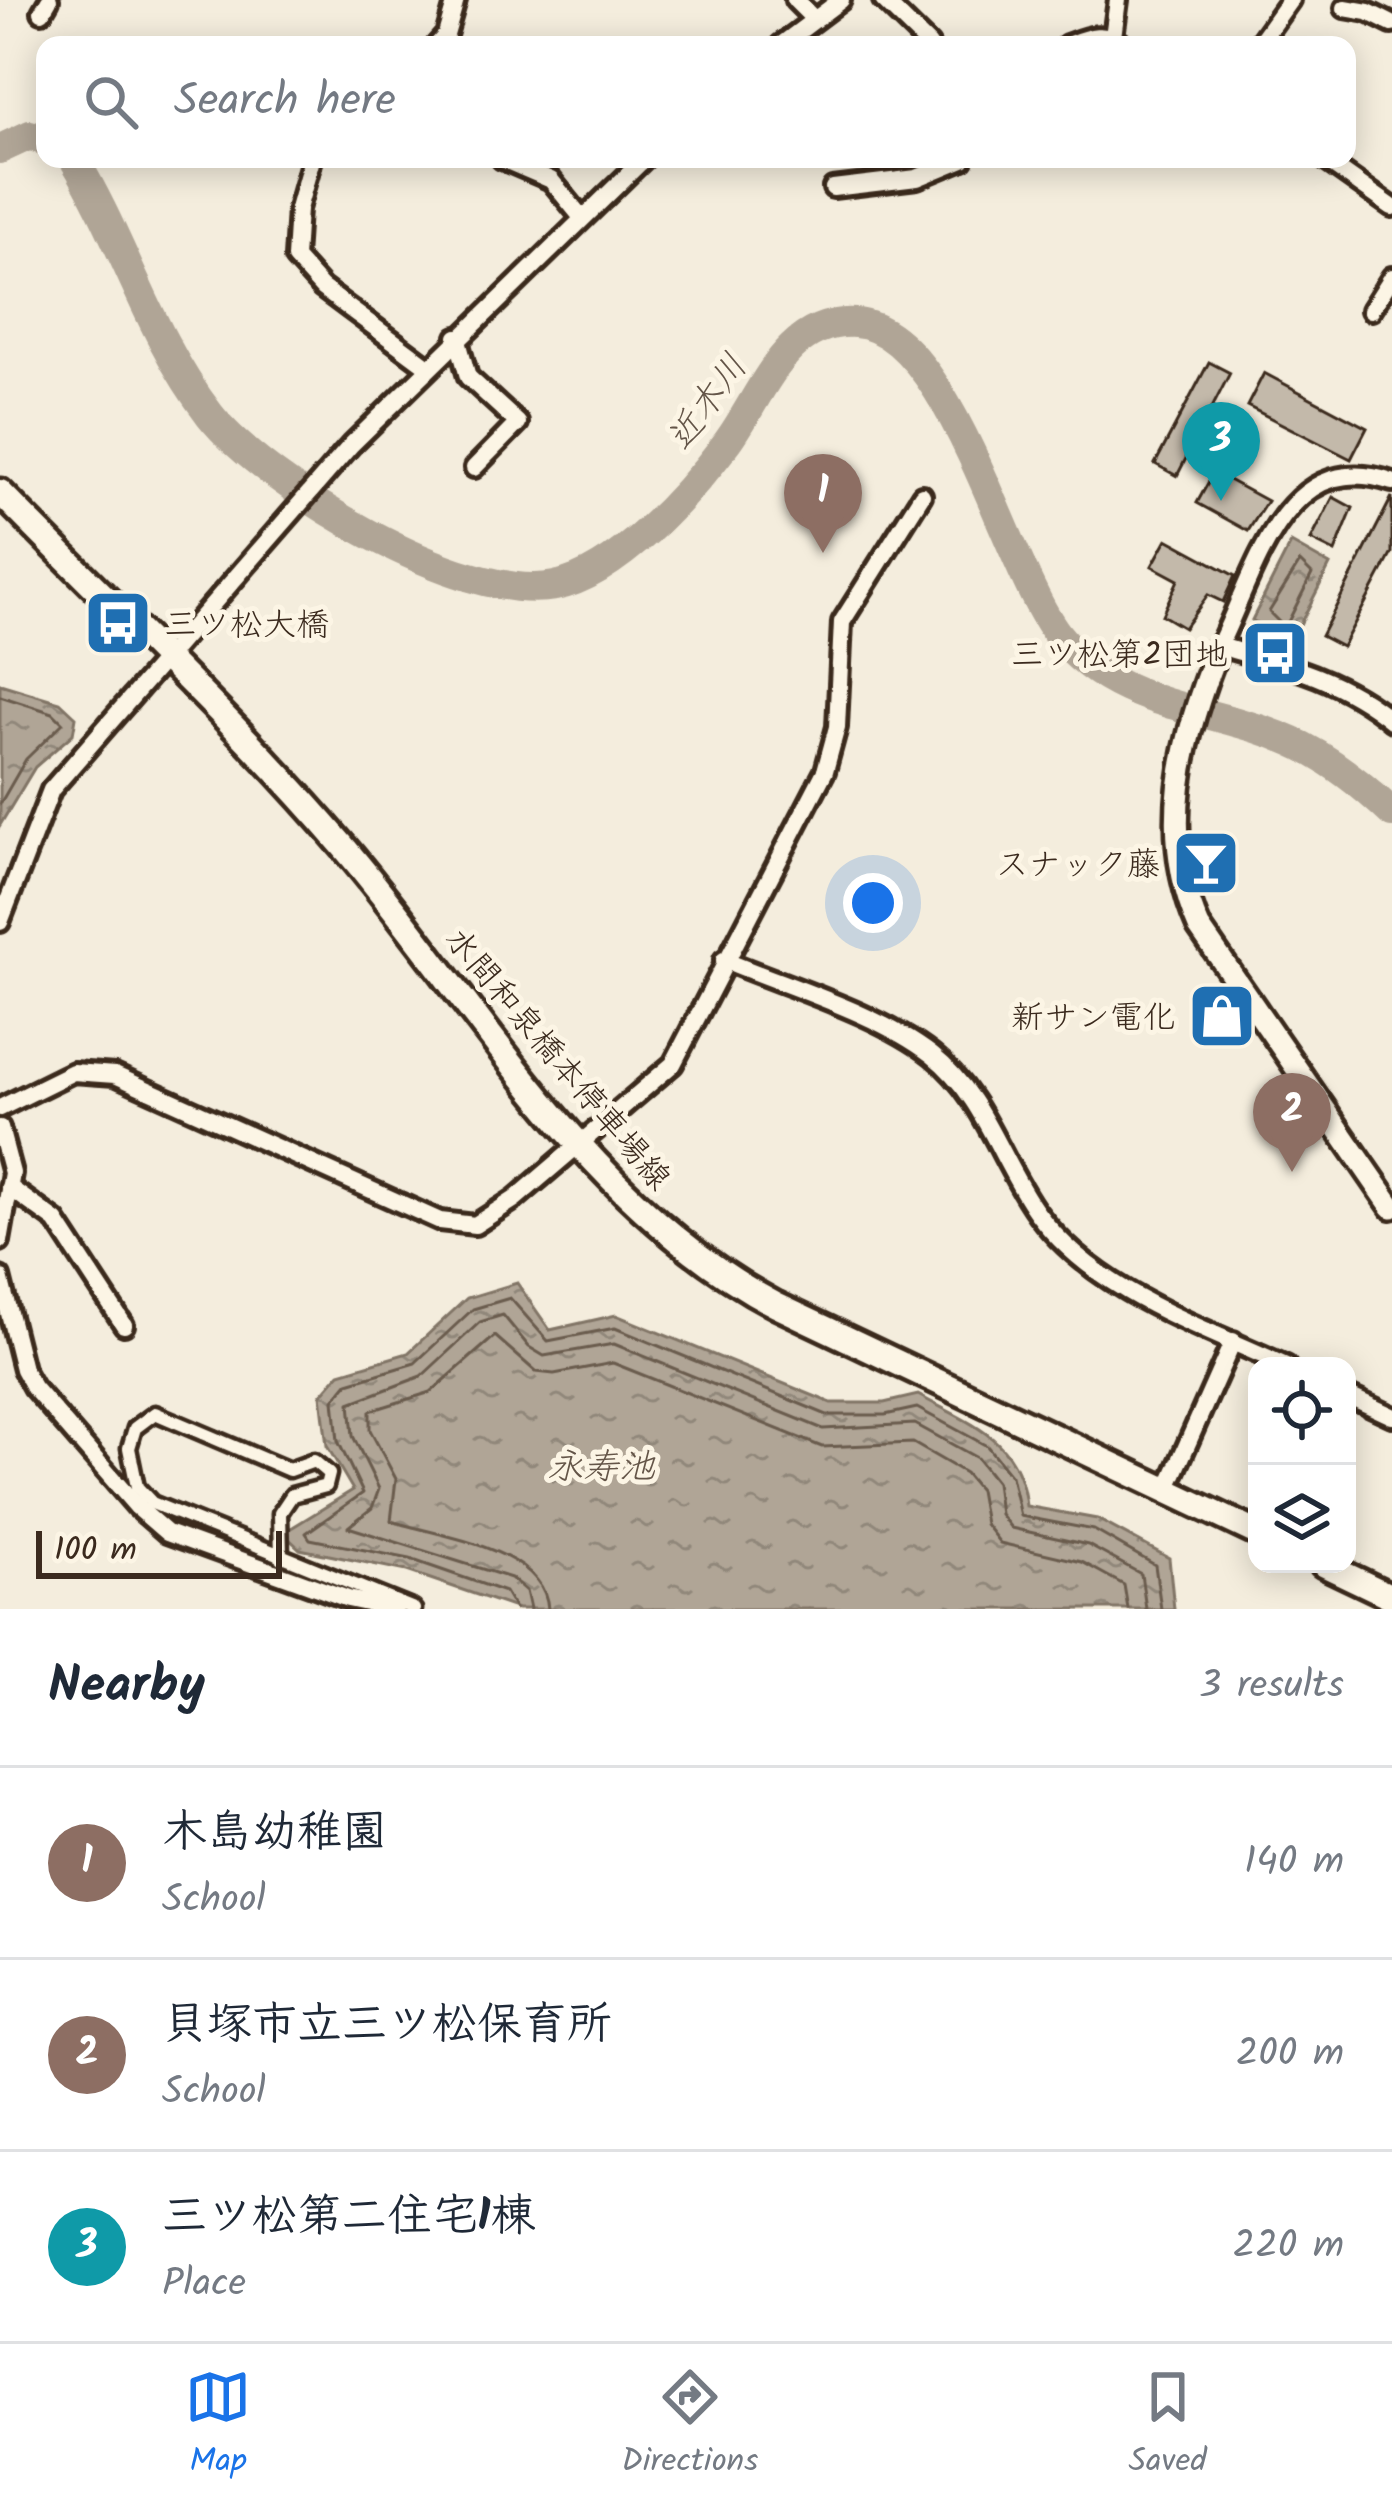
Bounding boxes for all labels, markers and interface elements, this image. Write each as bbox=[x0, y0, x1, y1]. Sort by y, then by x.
search box bbox=[36, 36, 1356, 168]
text: Search here bbox=[174, 66, 396, 138]
icon: search bbox=[78, 69, 144, 135]
water label: 近木川 bbox=[654, 343, 764, 464]
pin: 3 bbox=[1182, 402, 1260, 501]
pin: 1 bbox=[784, 454, 862, 553]
bus stop icon: 三ツ松大橋 bbox=[83, 588, 153, 658]
place label: 三ツ松大橋 bbox=[164, 600, 329, 653]
bus stop icon: 三ツ松第2団地 bbox=[1240, 618, 1310, 688]
place label: 三ツ松第2団地 bbox=[1011, 630, 1228, 683]
bar icon: スナック藤 bbox=[1171, 828, 1241, 898]
place label: スナック藤 bbox=[996, 840, 1160, 893]
your location bbox=[843, 873, 903, 933]
street label: 水間和泉橋本停車場線 bbox=[430, 917, 683, 1204]
shop icon: 新サン電化 bbox=[1187, 981, 1257, 1051]
place label: 新サン電化 bbox=[1011, 993, 1176, 1046]
pin: 2 bbox=[1253, 1073, 1331, 1172]
map controls bbox=[1248, 1357, 1356, 1573]
button: locate bbox=[1248, 1357, 1356, 1465]
water label: 永寿池 bbox=[547, 1440, 656, 1497]
button: layers bbox=[1248, 1465, 1356, 1573]
scale bar bbox=[36, 1525, 282, 1578]
text: 100 m bbox=[54, 1525, 137, 1578]
text: Nearby bbox=[48, 1647, 205, 1728]
text: 3 results bbox=[1199, 1656, 1344, 1718]
text: 木島幼稚園 bbox=[162, 1798, 387, 1870]
text: 1 bbox=[81, 1832, 93, 1894]
text: 140 m bbox=[1244, 1832, 1344, 1894]
text: School bbox=[162, 1870, 266, 1932]
text: 貝塚市立三ツ松保育所 bbox=[162, 1990, 612, 2062]
text: 2 bbox=[76, 2024, 98, 2086]
text: 200 m bbox=[1236, 2024, 1344, 2086]
text: School bbox=[162, 2062, 266, 2124]
text: 三ツ松第二住宅1棟 bbox=[162, 2182, 536, 2254]
text: 3 bbox=[76, 2216, 98, 2278]
text: 220 m bbox=[1232, 2216, 1344, 2278]
text: Place bbox=[162, 2254, 246, 2316]
tab: Map bbox=[185, 2364, 251, 2489]
tab: Directions bbox=[621, 2364, 758, 2489]
tab: Saved bbox=[1129, 2364, 1207, 2489]

